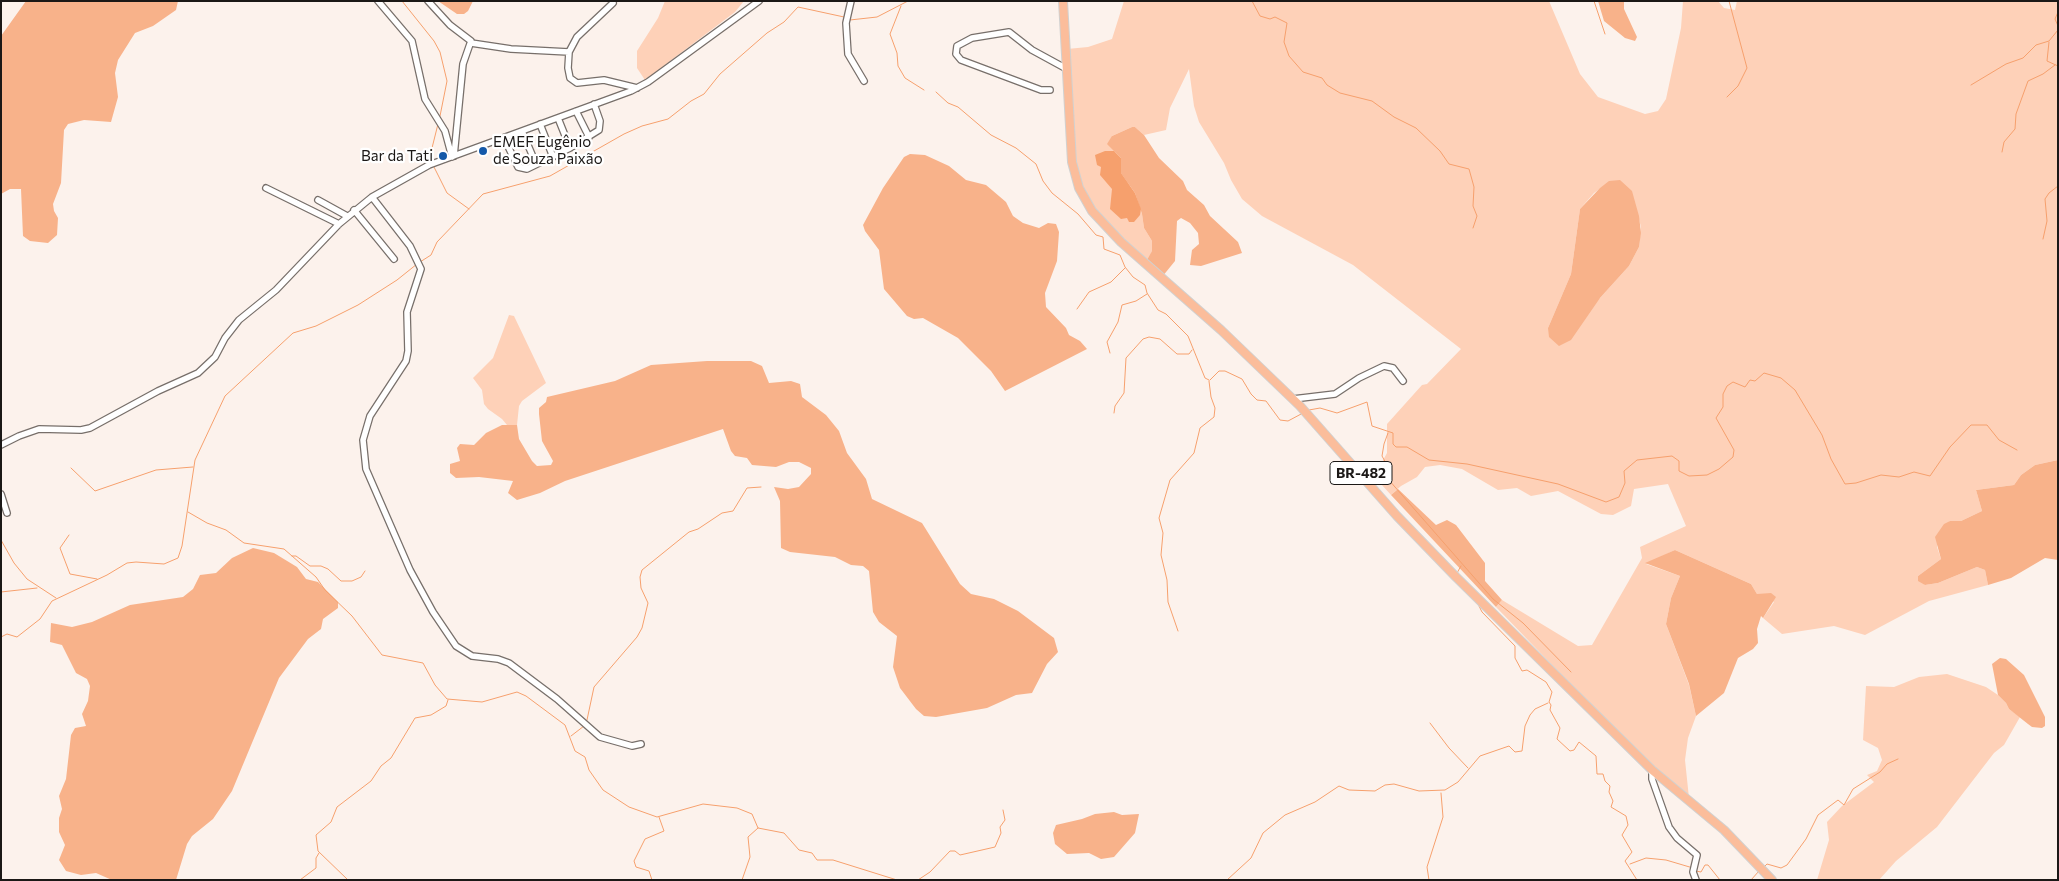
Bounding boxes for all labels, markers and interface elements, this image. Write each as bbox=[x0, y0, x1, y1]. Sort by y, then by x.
place label: EMEF Eugênio de Souza Paixão bbox=[493, 133, 603, 168]
marker: EMEF Eugênio de Souza Paixão bbox=[477, 145, 489, 157]
place label: Bar da Tati bbox=[361, 147, 433, 165]
marker: Bar da Tati bbox=[437, 150, 449, 162]
road number: BR-482 bbox=[1330, 462, 1392, 484]

